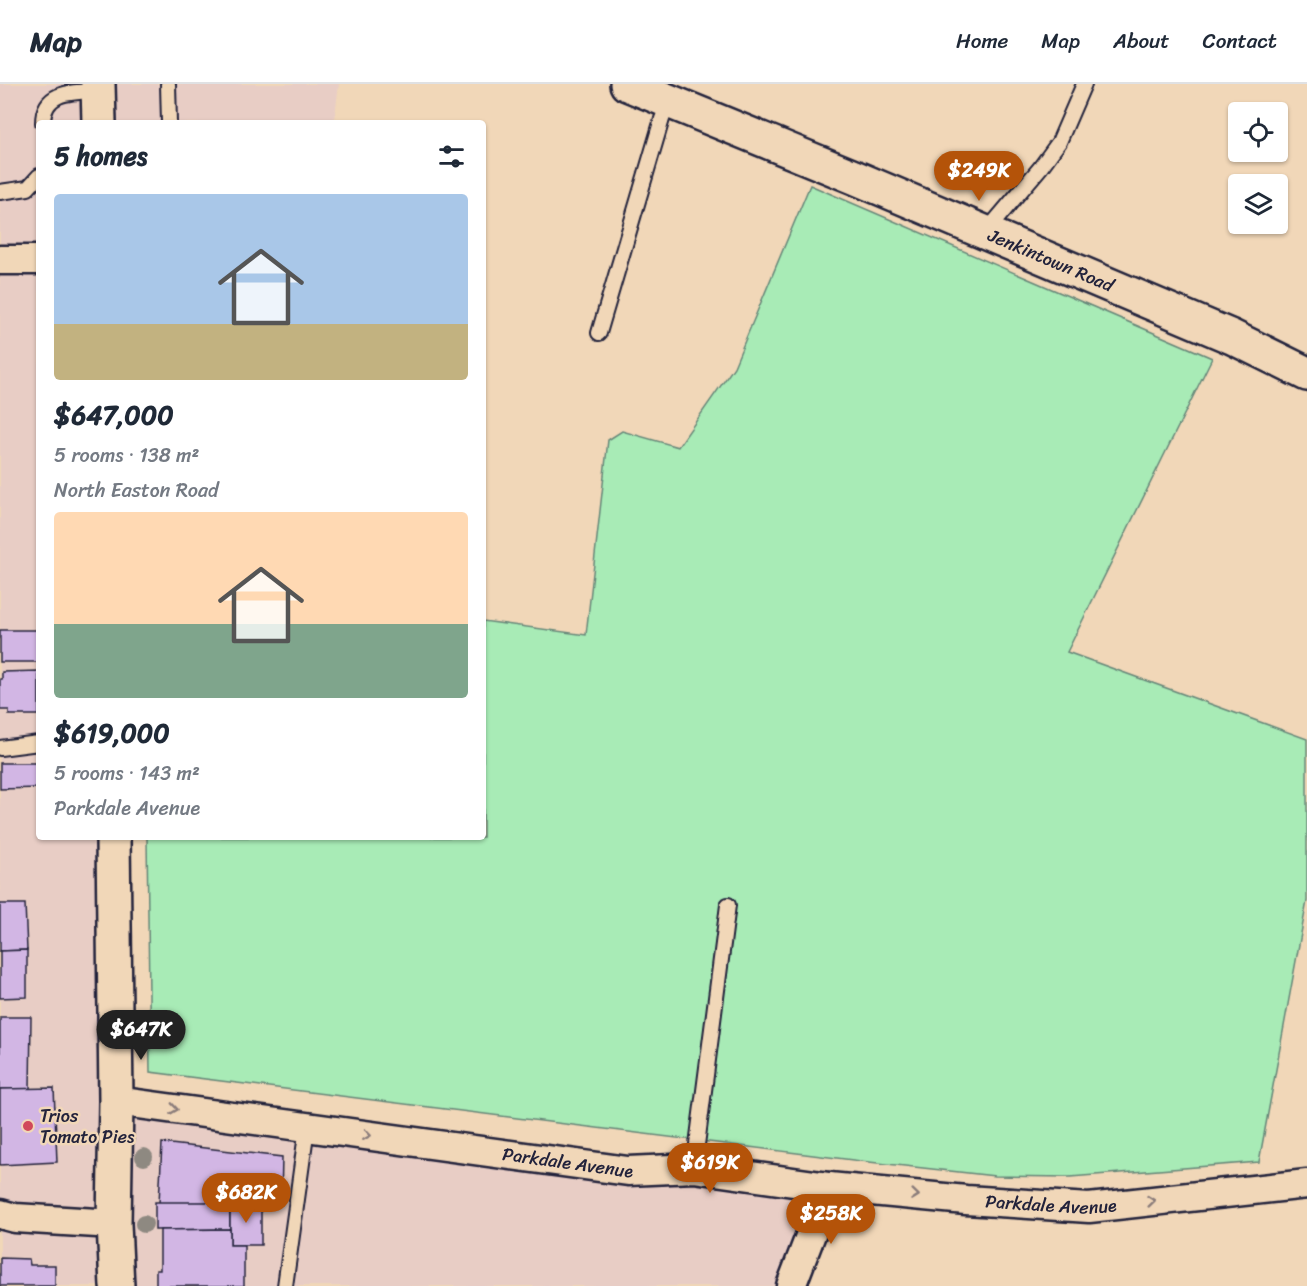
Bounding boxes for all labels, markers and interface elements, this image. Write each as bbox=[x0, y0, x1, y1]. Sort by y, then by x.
text: Map bbox=[30, 17, 82, 66]
text: Home bbox=[956, 22, 1008, 60]
text: Map bbox=[1041, 22, 1080, 60]
text: About bbox=[1113, 22, 1170, 60]
text: Contact bbox=[1203, 22, 1277, 60]
map controls bbox=[1228, 102, 1288, 234]
button: locate bbox=[1228, 102, 1288, 162]
text: 5 homes bbox=[54, 133, 147, 179]
icon: filters bbox=[435, 140, 468, 173]
pin: $249K bbox=[937, 151, 1021, 202]
text: $249K bbox=[948, 153, 1010, 188]
button: layers bbox=[1228, 174, 1288, 234]
street label: Jenkintown Road bbox=[982, 219, 1120, 302]
icon: home bbox=[207, 233, 315, 341]
text: $647,000 bbox=[54, 392, 174, 438]
text: 5 rooms · 138 m² bbox=[54, 438, 199, 473]
text: North Easton Road bbox=[54, 473, 219, 508]
icon: home bbox=[207, 551, 315, 659]
text: $619,000 bbox=[54, 710, 170, 756]
text: 5 rooms · 143 m² bbox=[54, 756, 200, 791]
text: Parkdale Avenue bbox=[54, 791, 200, 826]
pin: $647K bbox=[99, 1010, 183, 1061]
text: $647K bbox=[111, 1012, 171, 1047]
place label: Trios Tomato Pies bbox=[40, 1100, 135, 1153]
one-way arrow bbox=[169, 1102, 179, 1114]
marker: Trios Tomato Pies bbox=[21, 1119, 35, 1133]
one-way arrow bbox=[363, 1128, 372, 1140]
street label: Parkdale Avenue bbox=[500, 1138, 634, 1187]
pin: $619K bbox=[668, 1143, 752, 1194]
text: $619K bbox=[681, 1145, 739, 1180]
pin: $682K bbox=[204, 1173, 288, 1224]
text: $682K bbox=[216, 1175, 276, 1210]
street label: Parkdale Avenue bbox=[984, 1185, 1119, 1224]
one-way arrow bbox=[910, 1188, 920, 1201]
pin: $258K bbox=[789, 1194, 873, 1245]
one-way arrow bbox=[1147, 1195, 1156, 1208]
text: $258K bbox=[800, 1196, 862, 1231]

